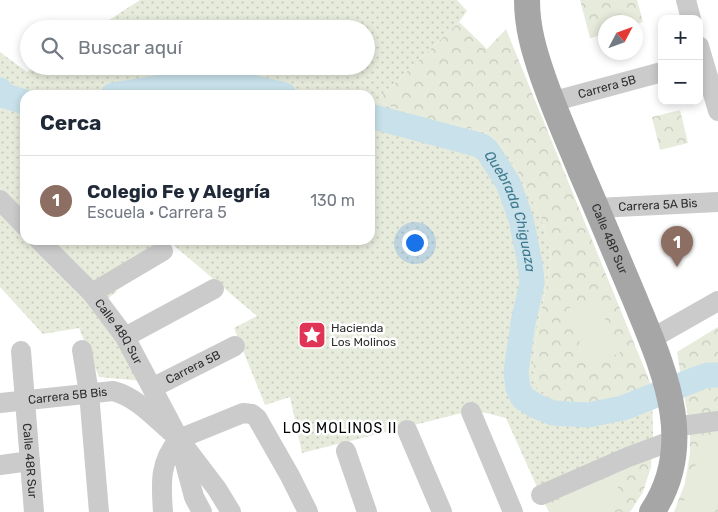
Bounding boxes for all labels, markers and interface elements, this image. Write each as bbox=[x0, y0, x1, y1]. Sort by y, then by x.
north arrow bbox=[598, 15, 643, 60]
map controls bbox=[658, 15, 703, 105]
button: + bbox=[658, 15, 703, 60]
search box bbox=[20, 20, 375, 75]
icon: search bbox=[38, 34, 66, 62]
text: Buscar aquí bbox=[78, 36, 182, 59]
button: − bbox=[658, 60, 703, 105]
street label: Carrera 5B bbox=[576, 72, 638, 101]
text: Cerca bbox=[40, 110, 101, 135]
water label: Quebrada Chiguaza bbox=[481, 147, 539, 273]
text: Colegio Fe y Alegría bbox=[87, 180, 270, 203]
text: 1 bbox=[52, 191, 60, 210]
text: 130 m bbox=[310, 191, 355, 210]
street label: Carrera 5A Bis bbox=[618, 196, 698, 214]
street label: Calle 48P Sur bbox=[588, 202, 631, 276]
text: Escuela · Carrera 5 bbox=[87, 203, 227, 222]
pin: 1 bbox=[661, 226, 693, 267]
your location bbox=[402, 230, 428, 256]
street label: Calle 48Q Sur bbox=[92, 296, 145, 367]
place icon: Hacienda Los Molinos bbox=[297, 320, 327, 350]
place label: Hacienda Los Molinos bbox=[331, 321, 396, 349]
street label: Carrera 5B bbox=[163, 348, 223, 387]
street label: Carrera 5B Bis bbox=[27, 385, 108, 407]
district label: LOS MOLINOS II bbox=[283, 420, 397, 437]
street label: Calle 48R Sur bbox=[20, 423, 40, 499]

